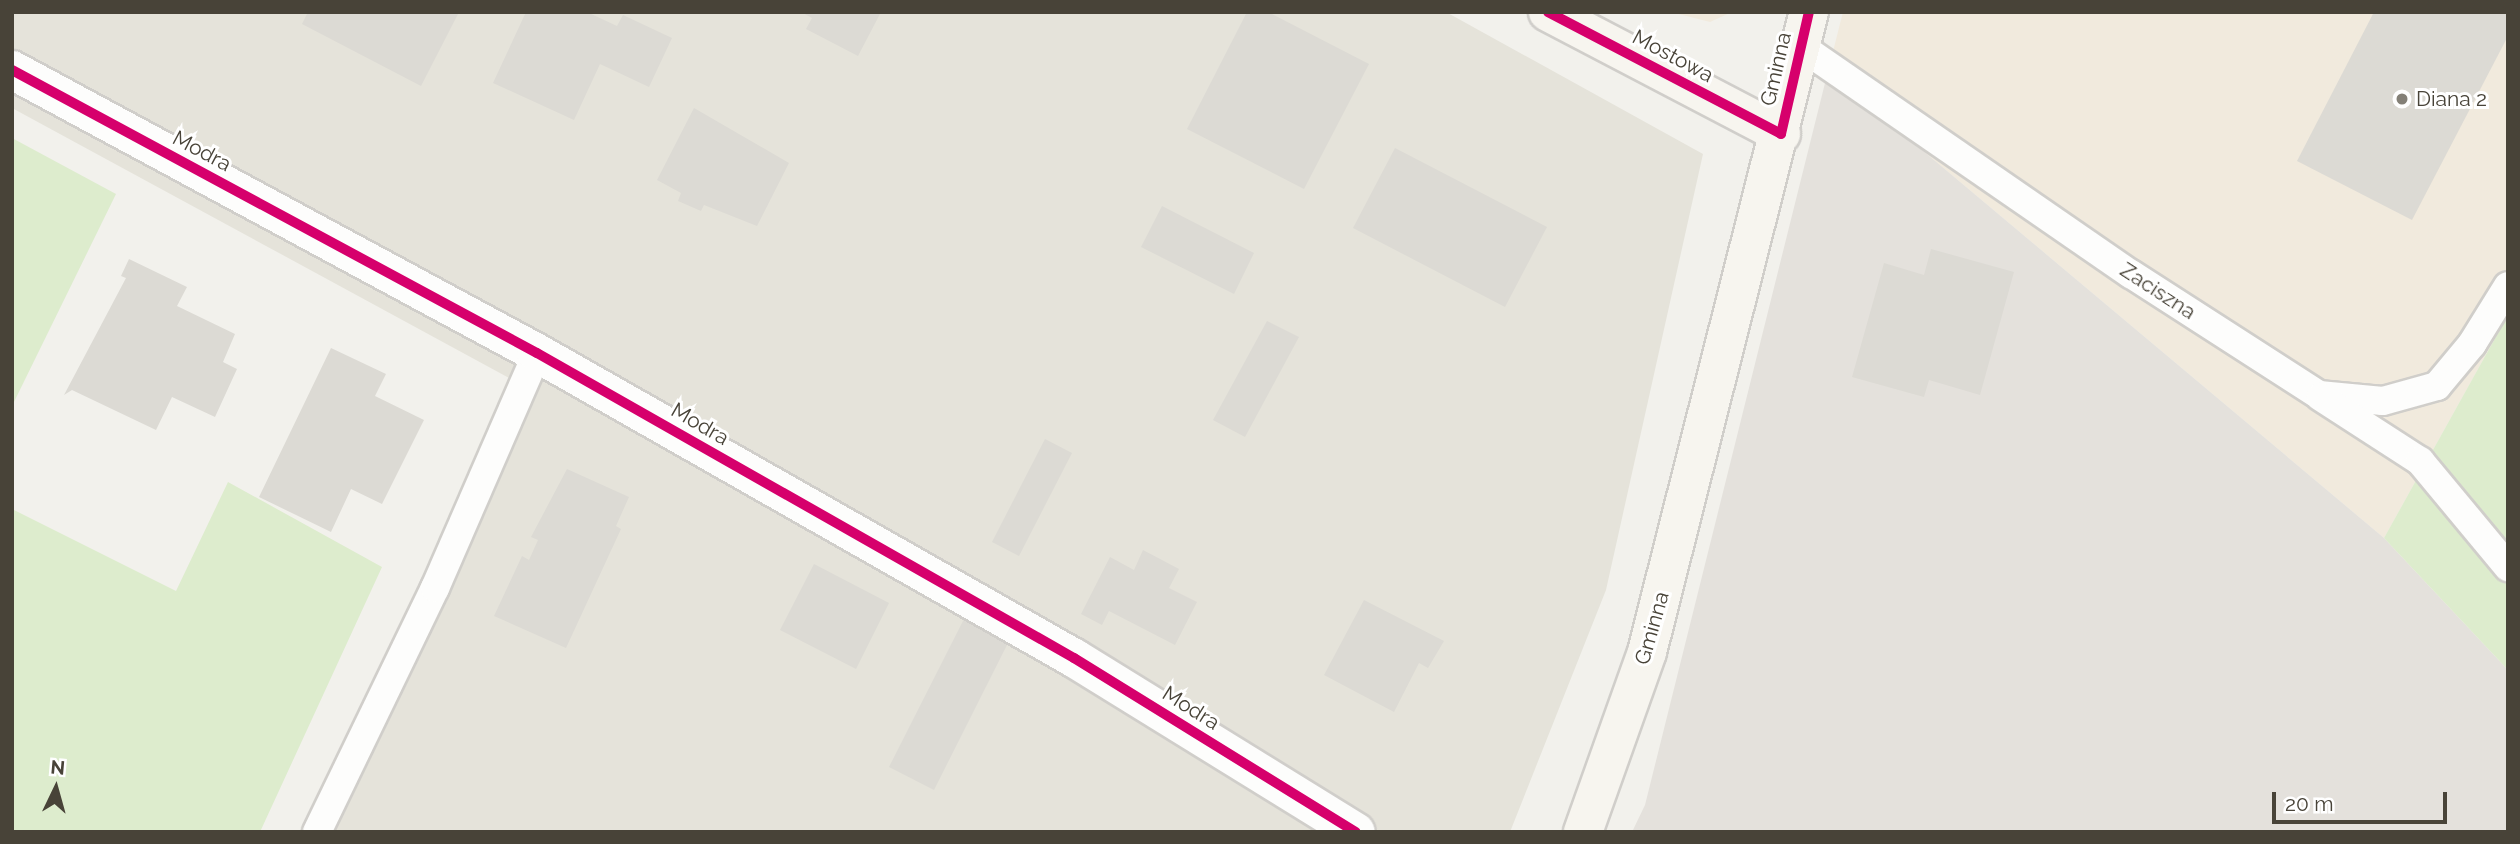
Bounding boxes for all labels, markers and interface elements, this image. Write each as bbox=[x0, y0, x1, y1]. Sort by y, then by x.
street label: Mostowa bbox=[1628, 24, 1718, 88]
street label: Gminna bbox=[1755, 30, 1797, 108]
place label: Diana 2 bbox=[2416, 86, 2487, 112]
marker: Diana 2 bbox=[2394, 91, 2410, 107]
street label: Modra bbox=[168, 125, 236, 177]
street label: Zaciszna bbox=[2116, 257, 2200, 325]
street label: Modra bbox=[667, 397, 733, 451]
street label: Gminna bbox=[1630, 589, 1674, 667]
street label: Modra bbox=[1158, 681, 1224, 735]
north arrow bbox=[21, 753, 91, 823]
text: N bbox=[50, 755, 66, 779]
scale bar bbox=[2275, 778, 2450, 822]
text: 20 m bbox=[2285, 791, 2333, 816]

